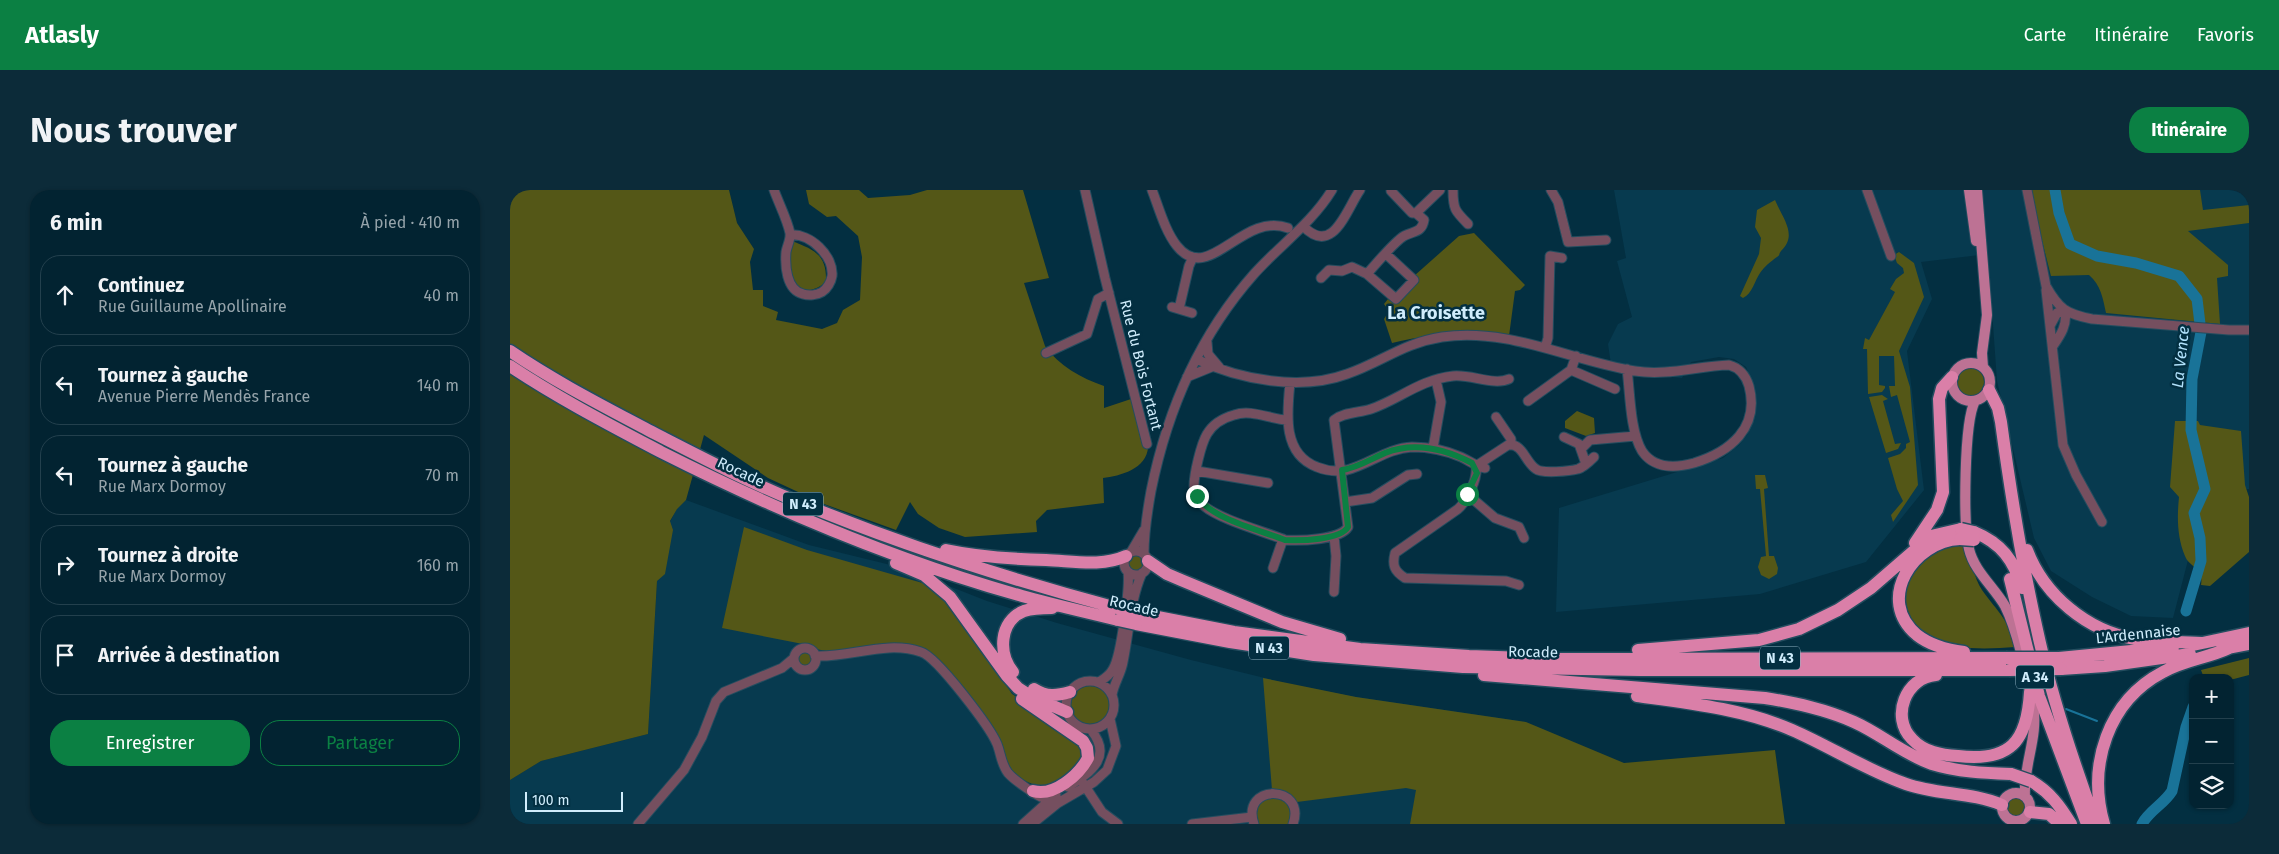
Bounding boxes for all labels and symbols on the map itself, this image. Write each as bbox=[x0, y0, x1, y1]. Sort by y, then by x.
street label: Rue du Bois Fortant bbox=[1116, 298, 1166, 433]
district label: La Croisette bbox=[1387, 302, 1485, 324]
water label: La Vence bbox=[2168, 325, 2193, 389]
street label: Rocade bbox=[715, 453, 767, 491]
route start bbox=[1456, 483, 1479, 506]
route end bbox=[1186, 485, 1209, 508]
road number: N 43 bbox=[783, 492, 823, 516]
street label: Rocade bbox=[1108, 592, 1160, 620]
street label: L'Ardennaise bbox=[2095, 621, 2181, 647]
road number: N 43 bbox=[1249, 636, 1289, 659]
street label: Rocade bbox=[1508, 643, 1558, 661]
road number: N 43 bbox=[1760, 646, 1800, 669]
road number: A 34 bbox=[2016, 666, 2054, 688]
scale bar bbox=[525, 789, 622, 812]

